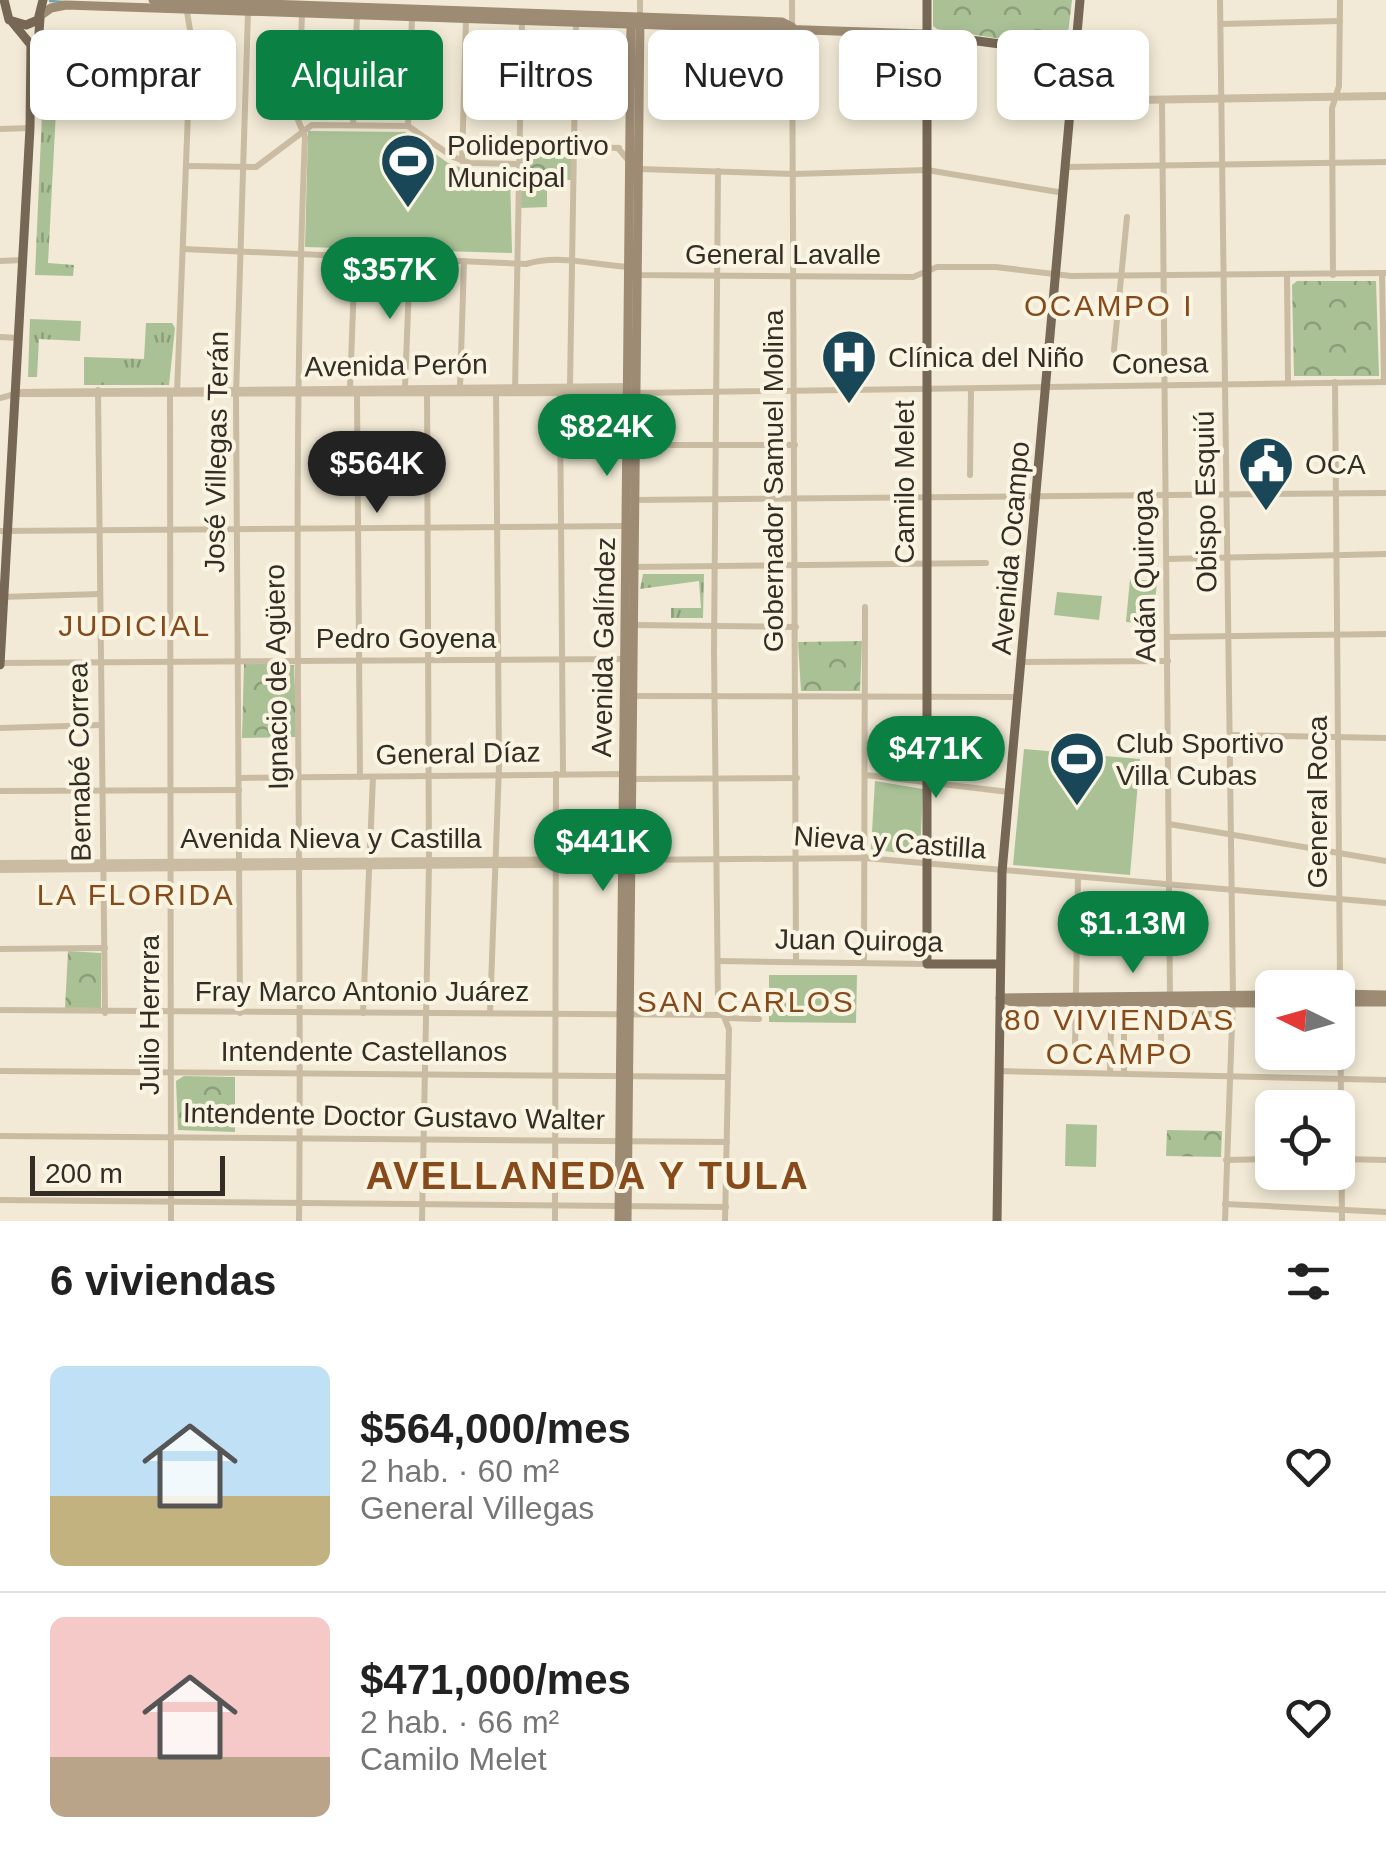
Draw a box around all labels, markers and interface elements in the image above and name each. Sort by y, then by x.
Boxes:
chip: Comprar [30,30,236,120]
chip: Alquilar [256,30,443,120]
chip: Filtros [463,30,628,120]
chip: Nuevo [648,30,819,120]
chip: Piso [839,30,977,120]
chip: Casa [997,30,1149,120]
place label: Polideportivo Municipal [447,130,609,193]
sports icon: Polideportivo Municipal [378,131,438,210]
pin: $357K [320,237,460,322]
street label: General Lavalle [685,239,881,270]
text: $357K [343,251,437,287]
district label: OCAMPO I [1024,289,1194,322]
street label: Gobernador Samuel Molina [758,309,789,652]
hospital icon: Clínica del Niño [819,327,879,406]
street label: José Villegas Terán [199,331,234,573]
place label: Clínica del Niño [888,342,1084,373]
street label: Conesa [1111,347,1209,380]
street label: Avenida Perón [304,348,488,383]
pin: $824K [537,394,677,479]
street label: Camilo Melet [889,400,920,564]
text: $824K [560,408,654,444]
street label: Obispo Esquiú [1188,411,1223,593]
pin: $564K [307,431,447,516]
public building icon: OCA [1236,434,1296,513]
street label: Avenida Ocampo [986,440,1035,656]
text: $564K [330,445,424,481]
place label: OCA [1305,449,1366,480]
street label: Adán Quiroga [1127,489,1162,663]
street label: Avenida Galíndez [586,536,621,758]
street label: Ignacio de Agüero [259,564,294,790]
district label: JUDICIAL [58,609,212,642]
street label: Pedro Goyena [316,623,497,654]
street label: Bernabé Correa [62,662,97,862]
street label: General Roca [1302,715,1333,888]
pin: $471K [866,716,1006,801]
place label: Club Sportivo Villa Cubas [1116,728,1284,791]
sports icon: Club Sportivo Villa Cubas [1047,729,1107,808]
text: $471K [889,730,983,766]
street label: General Díaz [375,737,541,770]
pin: $441K [533,809,673,894]
street label: Nieva y Castilla [793,820,988,865]
street label: Avenida Nieva y Castilla [180,823,482,854]
text: $441K [556,823,650,859]
district label: LA FLORIDA [37,878,235,911]
pin: $1.13M [1052,891,1214,976]
text: $1.13M [1080,905,1186,941]
street label: Juan Quiroga [775,924,944,957]
street label: Julio Herrera [134,934,165,1095]
north arrow [1255,970,1355,1070]
map controls [1255,970,1355,1190]
street label: Fray Marco Antonio Juárez [195,976,529,1007]
district label: SAN CARLOS [637,985,855,1018]
district label: 80 VIVIENDAS OCAMPO [1004,1003,1236,1070]
street label: Intendente Castellanos [221,1036,507,1067]
button: locate [1255,1090,1355,1190]
street label: Intendente Doctor Gustavo Walter [183,1097,605,1136]
scale bar [30,1151,225,1196]
district label: AVELLANEDA Y TULA [366,1155,810,1197]
text: 200 m [45,1158,123,1189]
icon: filters [1281,1254,1336,1309]
text: 6 viviendas [50,1257,276,1304]
text: $564,000/mes [360,1405,631,1452]
icon: home [130,1406,250,1526]
icon: heart [1281,1439,1336,1494]
text: 2 hab. · 60 m² [360,1453,559,1489]
text: General Villegas [360,1490,594,1526]
text: $471,000/mes [360,1656,631,1703]
icon: home [130,1657,250,1777]
icon: heart [1281,1690,1336,1745]
text: 2 hab. · 66 m² [360,1704,559,1740]
text: Camilo Melet [360,1741,547,1777]

